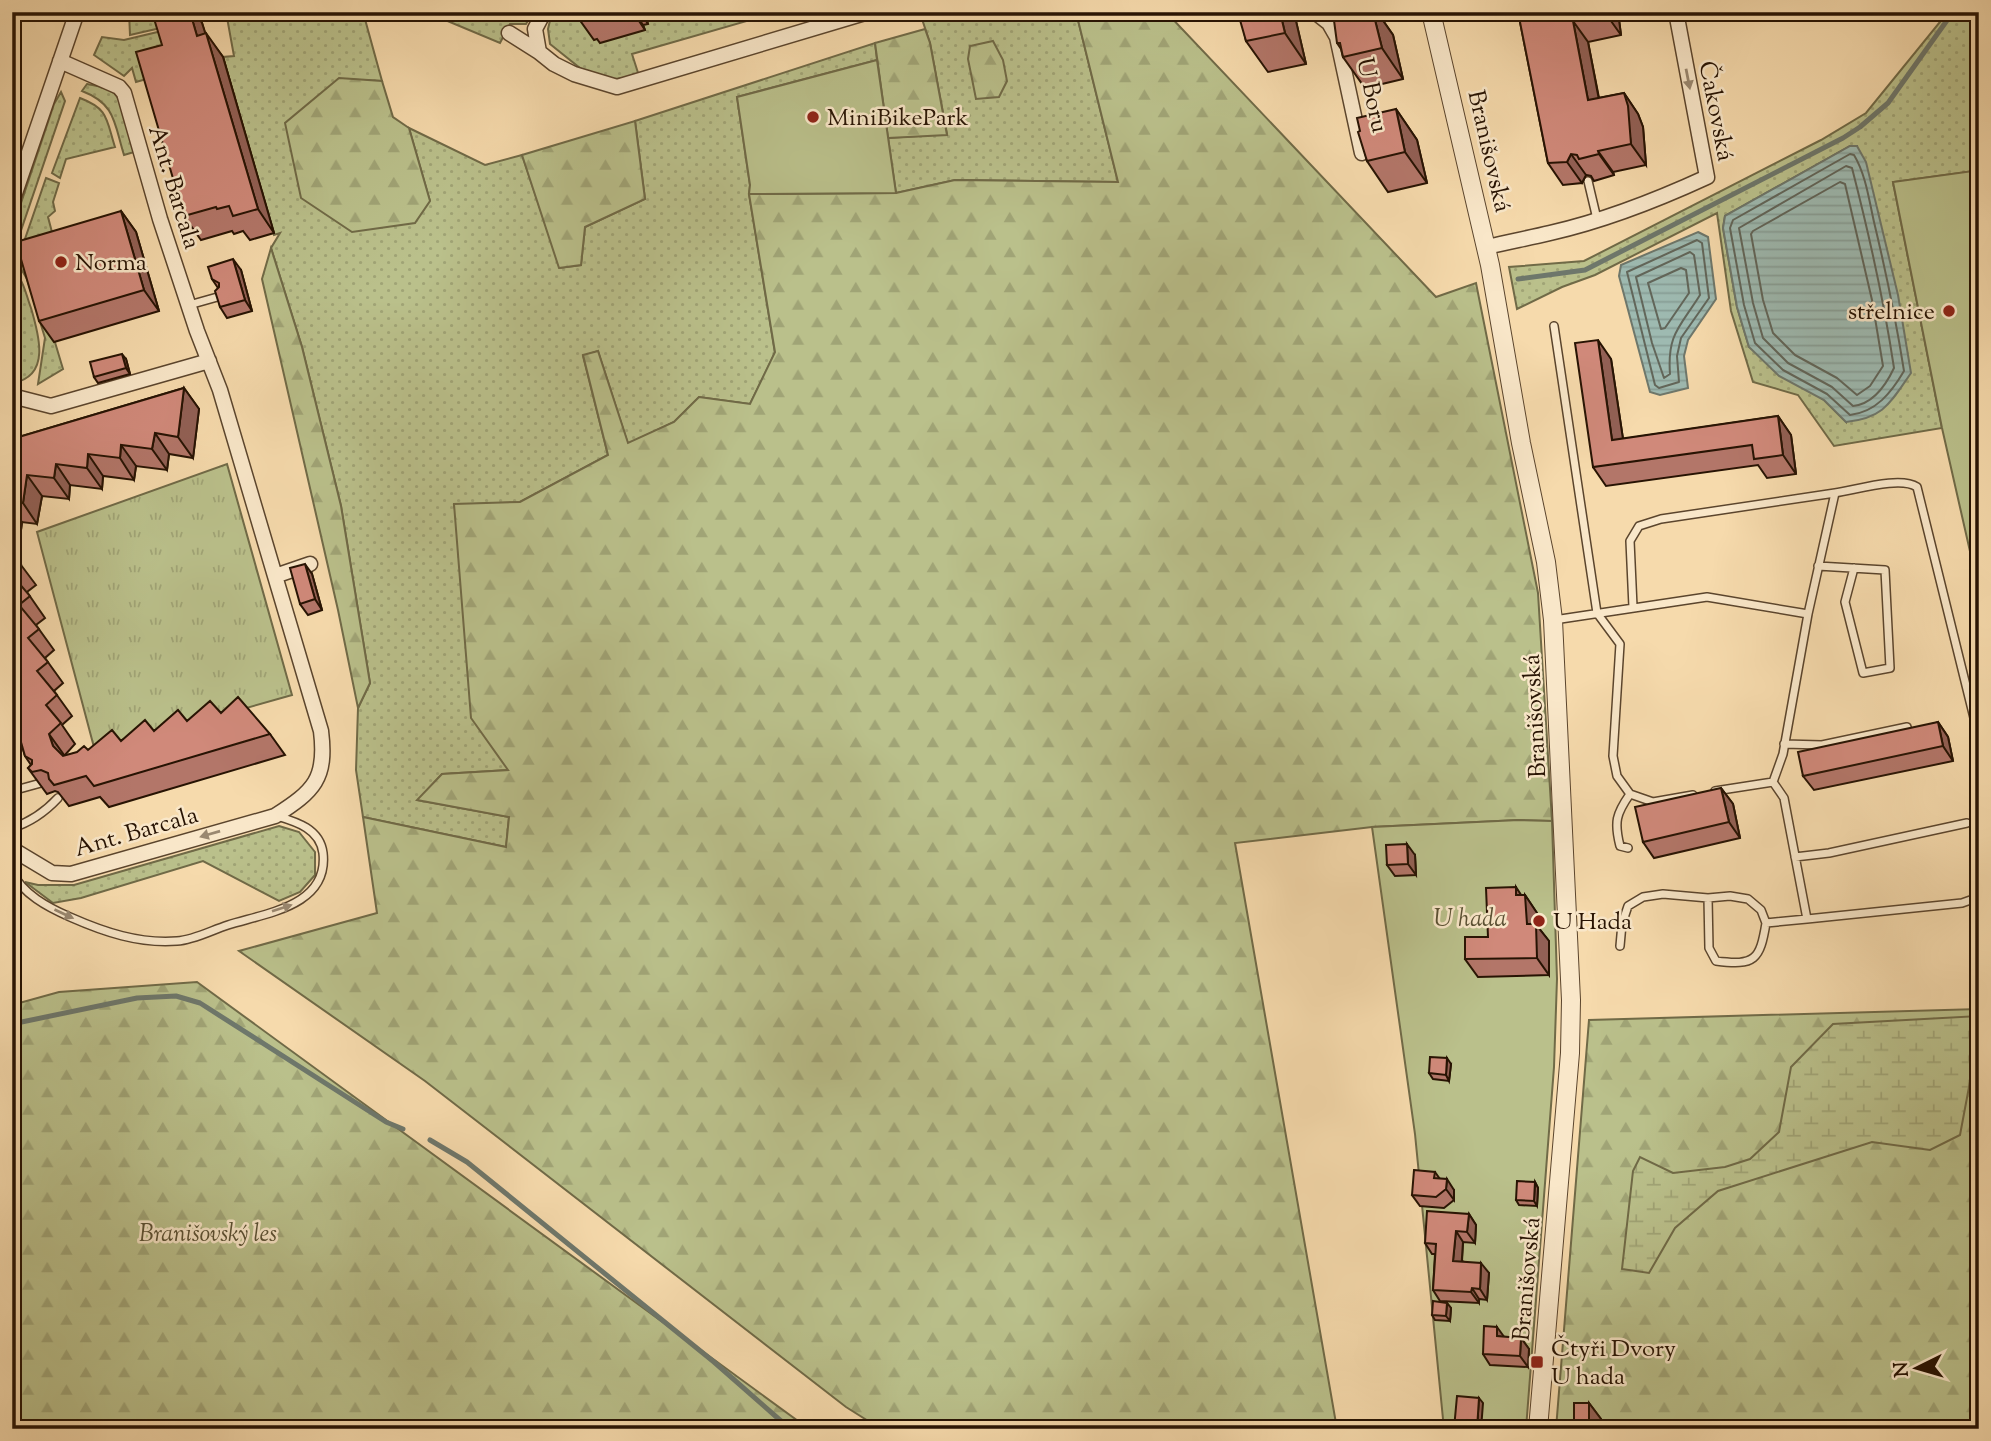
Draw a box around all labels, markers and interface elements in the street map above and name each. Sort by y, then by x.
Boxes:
street label: U Boru [1347,55,1396,136]
street label: Čakovská [1689,58,1741,164]
one-way arrow [1683,68,1694,90]
street label: Branišovská [1458,87,1519,216]
place label: MiniBikePark [827,102,969,136]
marker: MiniBikePark [805,109,821,125]
street label: Ant. Barcala [138,122,208,253]
place label: Norma [75,247,147,281]
marker: Norma [53,254,69,270]
place label: střelnice [1848,296,1935,330]
marker: střelnice [1941,303,1957,319]
street label: Branišovská [1516,653,1556,779]
street label: Ant. Barcala [71,799,202,867]
one-way arrow [199,830,220,840]
one-way arrow [271,903,292,913]
park label: U hada [1433,903,1507,937]
place label: U Hada [1553,906,1632,940]
one-way arrow [54,908,74,920]
marker: U Hada [1531,913,1547,929]
street label: Branišovská [1506,1216,1550,1343]
park label: Branišovský les [139,1218,277,1252]
north arrow [1882,1332,1952,1402]
place label: Čtyři Dvory U hada [1551,1333,1676,1395]
marker: Čtyři Dvory U hada [1529,1354,1545,1370]
text: N [1888,1361,1917,1378]

